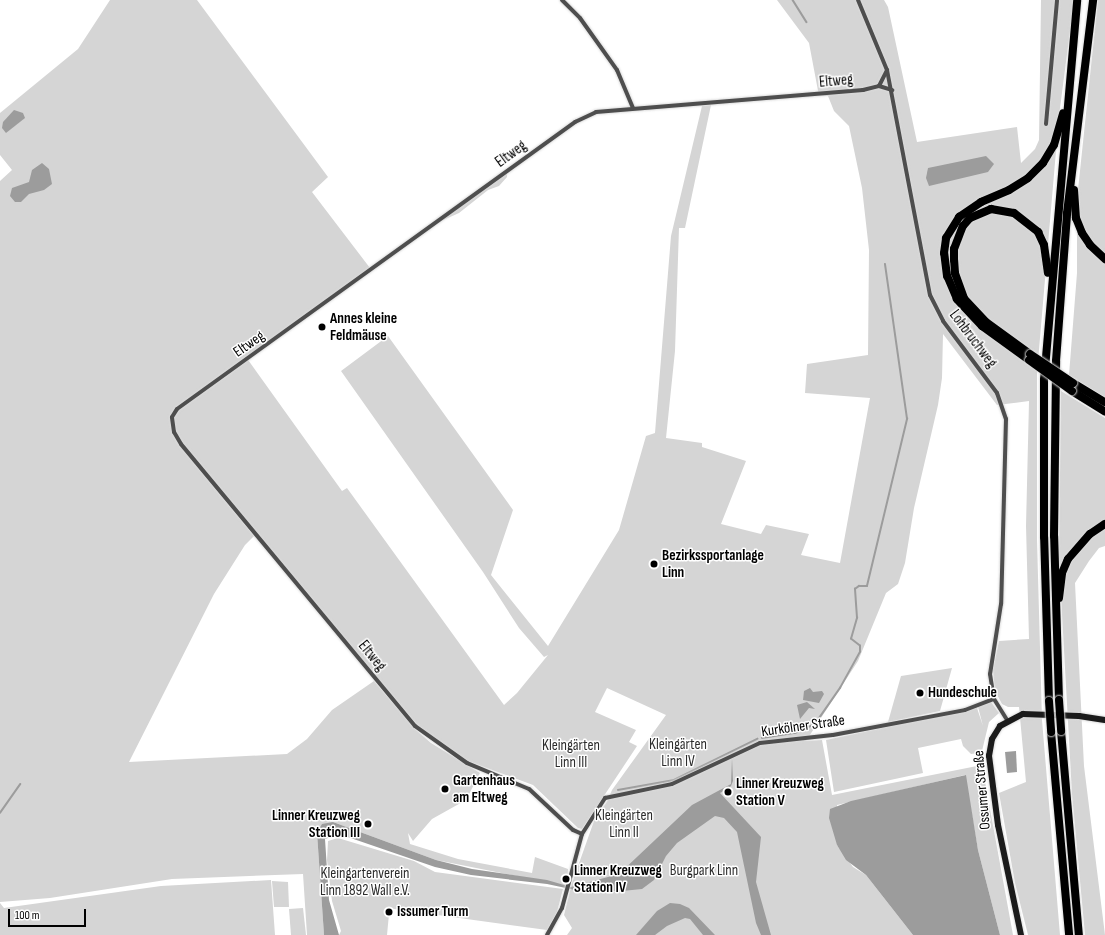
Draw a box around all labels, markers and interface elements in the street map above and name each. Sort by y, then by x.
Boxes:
street label: Eltweg [818,71,854,91]
street label: Eltweg [492,137,530,171]
street label: Lohbruchweg [945,307,1001,371]
place label: Annes kleine Feldmäuse [330,309,397,344]
marker: Annes kleine Feldmäuse [317,322,327,332]
street label: Eltweg [230,327,268,361]
place label: Bezirkssportanlage Linn [662,546,764,581]
marker: Bezirkssportanlage Linn [649,559,659,569]
street label: Eltweg [354,637,390,675]
place label: Hundeschule [928,684,997,702]
marker: Hundeschule [915,688,925,698]
street label: Kurkölner Straße [760,711,846,741]
park label: Kleingärten Linn IV [649,735,707,770]
park label: Kleingärten Linn III [542,736,600,771]
street label: Ossumer Straße [970,749,994,831]
place label: Gartenhaus am Eltweg [453,771,515,806]
place label: Linner Kreuzweg Station V [736,774,824,809]
marker: Gartenhaus am Eltweg [440,784,450,794]
marker: Linner Kreuzweg Station V [723,787,733,797]
place label: Linner Kreuzweg Station III [272,806,360,841]
park label: Kleingärten Linn II [595,806,653,841]
marker: Linner Kreuzweg Station III [363,819,373,829]
place label: Linner Kreuzweg Station IV [574,861,662,896]
park label: Burgpark Linn [670,862,738,880]
park label: Kleingartenverein Linn 1892 Wall e.V. [320,864,410,899]
marker: Linner Kreuzweg Station IV [561,874,571,884]
scale bar [10,901,88,927]
place label: Issumer Turm [397,903,468,921]
marker: Issumer Turm [384,907,394,917]
text: 100 m [15,908,40,923]

